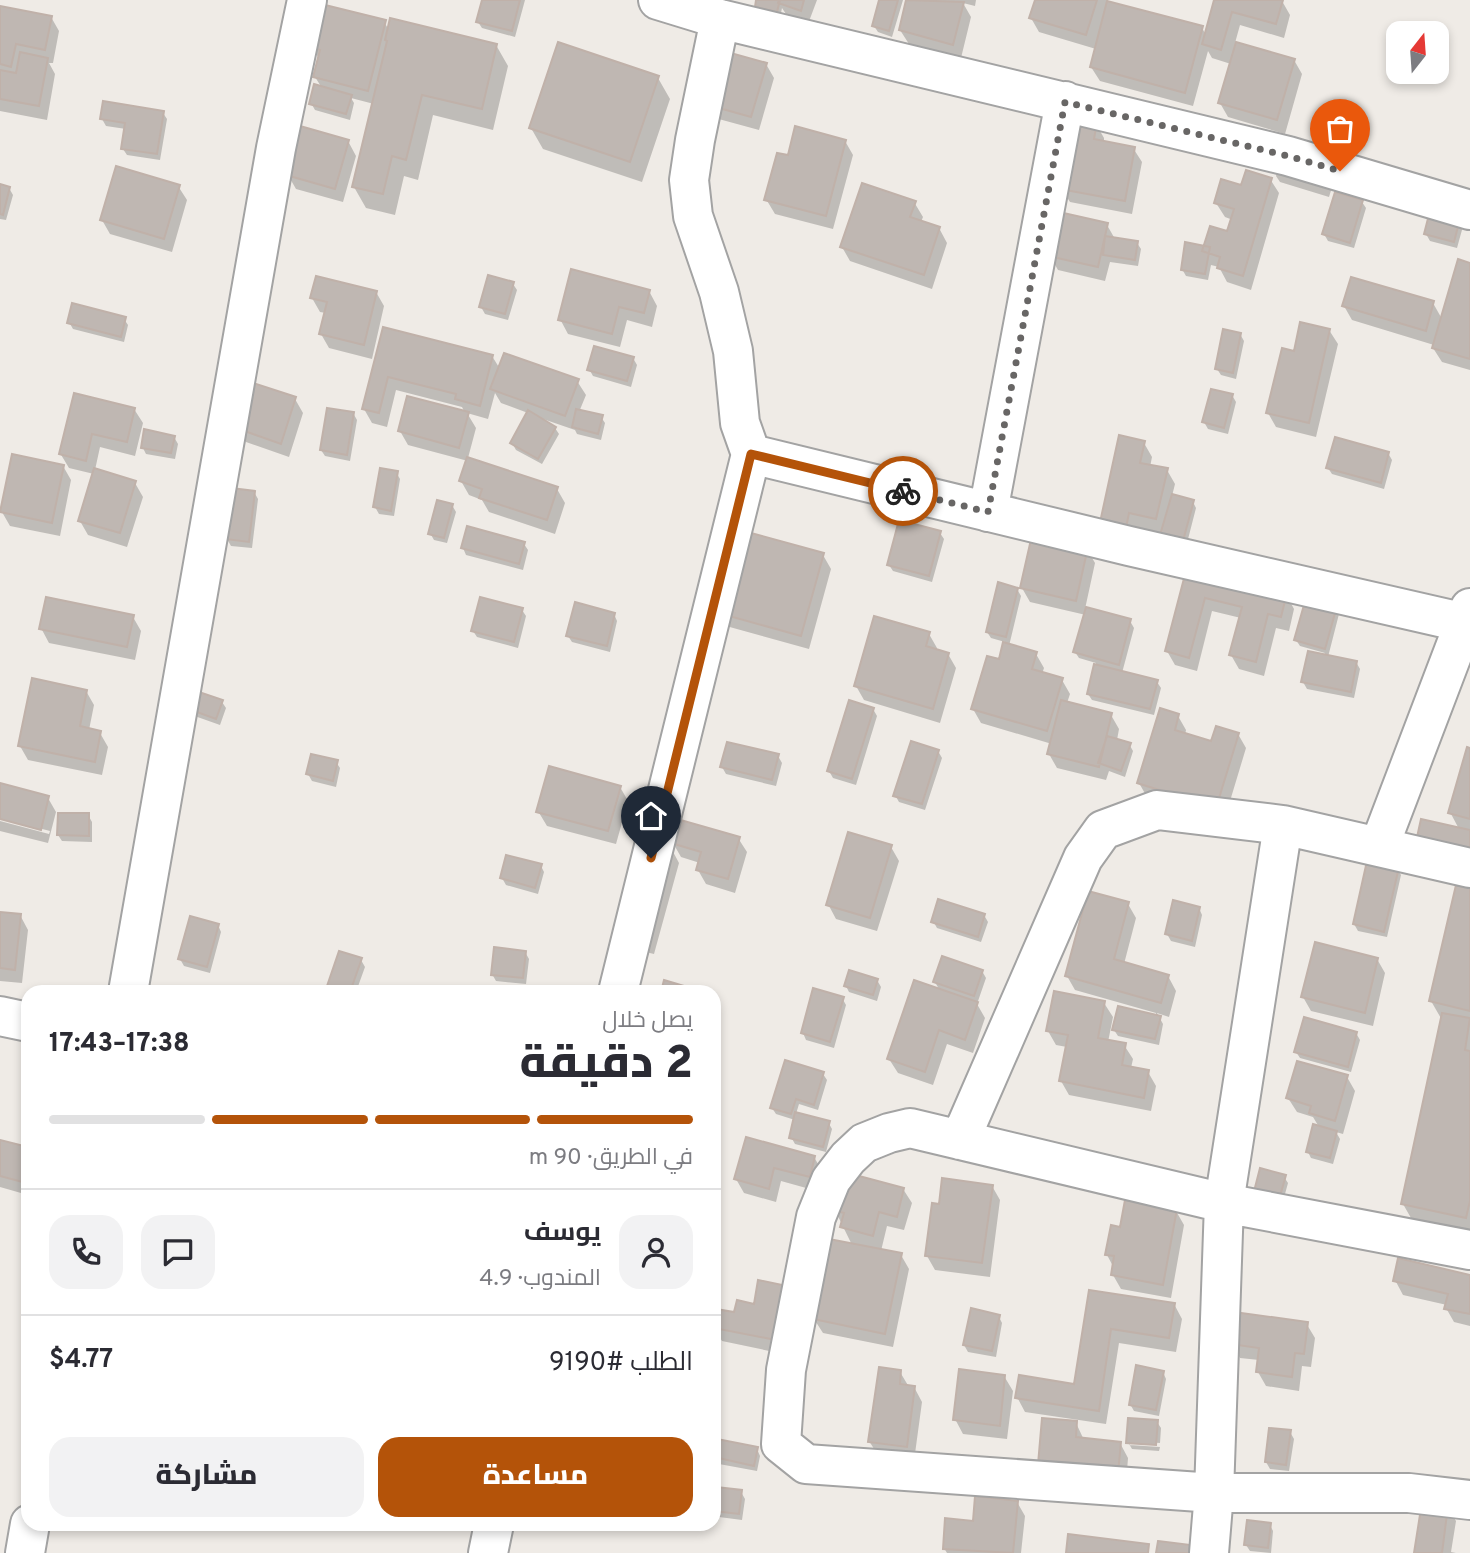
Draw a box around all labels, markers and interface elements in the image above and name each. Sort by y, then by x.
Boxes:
north arrow [1386,21,1449,84]
map controls [1386,21,1449,84]
pin [1310,99,1370,171]
icon: bag [1321,110,1359,148]
courier [868,456,938,526]
icon: bike [884,472,922,510]
pin [621,786,681,858]
icon: home [632,797,670,835]
text: يصل خلال [602,1007,693,1036]
text: 17:38–17:43 [49,1028,190,1061]
text: 2 دقيقة [520,1036,693,1095]
text: في الطريق · 90 m [529,1144,693,1173]
button: phone [49,1215,123,1289]
button: chat [141,1215,215,1289]
button: person [619,1215,693,1289]
text: يوسف [524,1217,601,1250]
text: المندوب · 4.9 [479,1265,601,1294]
text: $4.77 [49,1344,113,1377]
text: الطلب #9190 [549,1347,693,1380]
button: مشاركة [49,1437,364,1517]
button: مساعدة [378,1437,693,1517]

